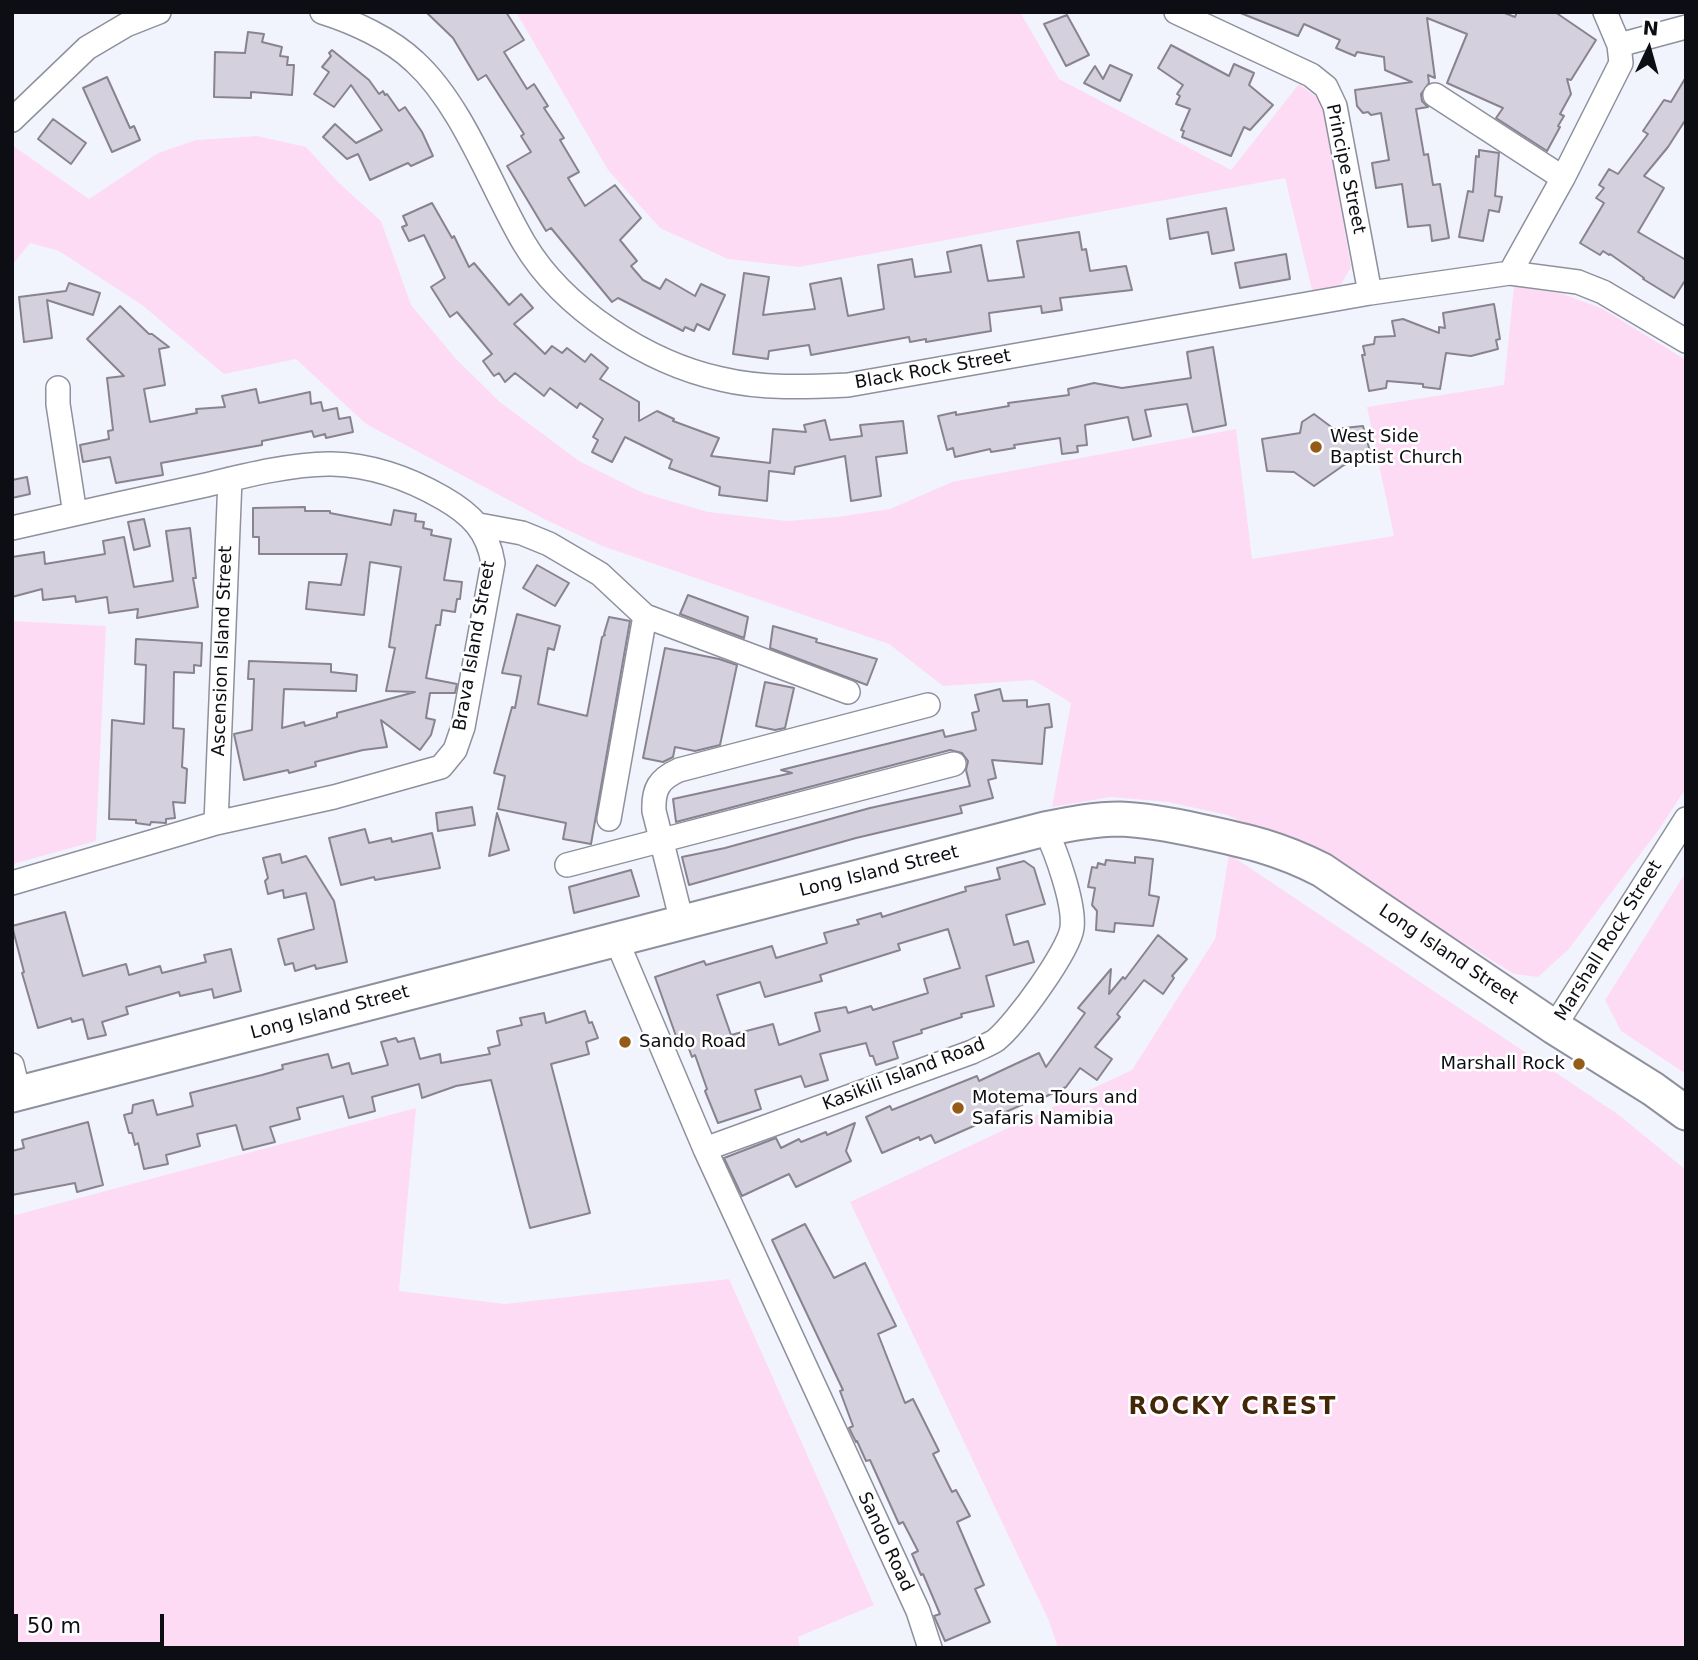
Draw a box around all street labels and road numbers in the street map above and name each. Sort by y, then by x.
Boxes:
street label: Principe Street [1321,102,1369,236]
street label: Black Rock Street [853,346,1013,394]
street label: Ascension Island Street [209,545,237,757]
street label: Brava Island Street [449,559,501,733]
street label: Long Island Street [797,842,961,902]
street label: Marshall Rock Street [1551,857,1667,1025]
street label: Long Island Street [1374,900,1522,1010]
street label: Long Island Street [248,981,412,1045]
street label: Kasikili Island Road [820,1034,988,1116]
street label: Sando Road [853,1489,917,1595]

